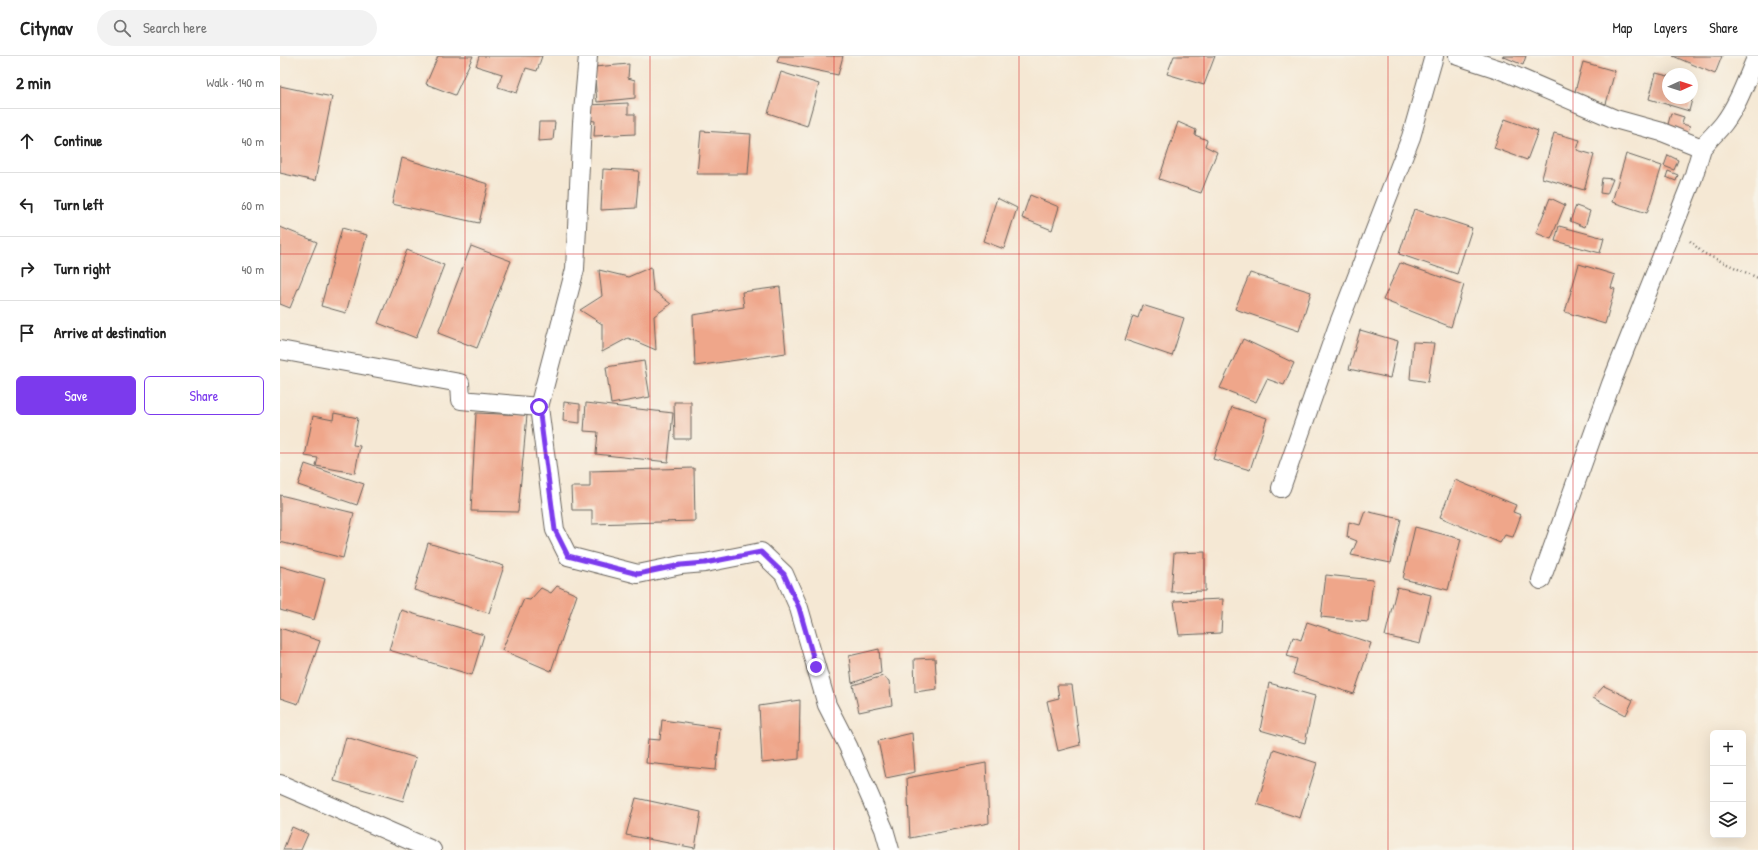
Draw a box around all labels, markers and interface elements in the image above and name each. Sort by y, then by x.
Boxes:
search box [97,10,377,46]
text: Citynav [20,15,73,41]
icon: search [111,17,133,39]
text: Search here [143,17,207,38]
text: Map [1612,18,1632,37]
text: Layers [1654,18,1687,37]
text: Share [1709,18,1738,37]
north arrow [1662,68,1698,104]
text: 2 min [16,71,51,94]
text: Walk · 140 m [206,73,264,91]
icon: ahead [16,130,38,152]
text: Continue [54,130,102,151]
text: 40 m [241,132,264,150]
icon: left [16,194,38,216]
text: Turn left [54,194,104,215]
text: 60 m [241,196,264,214]
icon: right [16,258,38,280]
text: Turn right [54,258,110,279]
text: 40 m [241,260,264,278]
icon: arrive [16,322,38,344]
text: Arrive at destination [54,322,166,343]
button: Save [16,376,136,415]
button: Share [144,376,264,415]
route start [530,398,548,416]
route end [807,658,825,676]
map controls [1710,730,1746,838]
button: + [1710,730,1746,766]
button: − [1710,766,1746,802]
button: layers [1710,802,1746,838]

